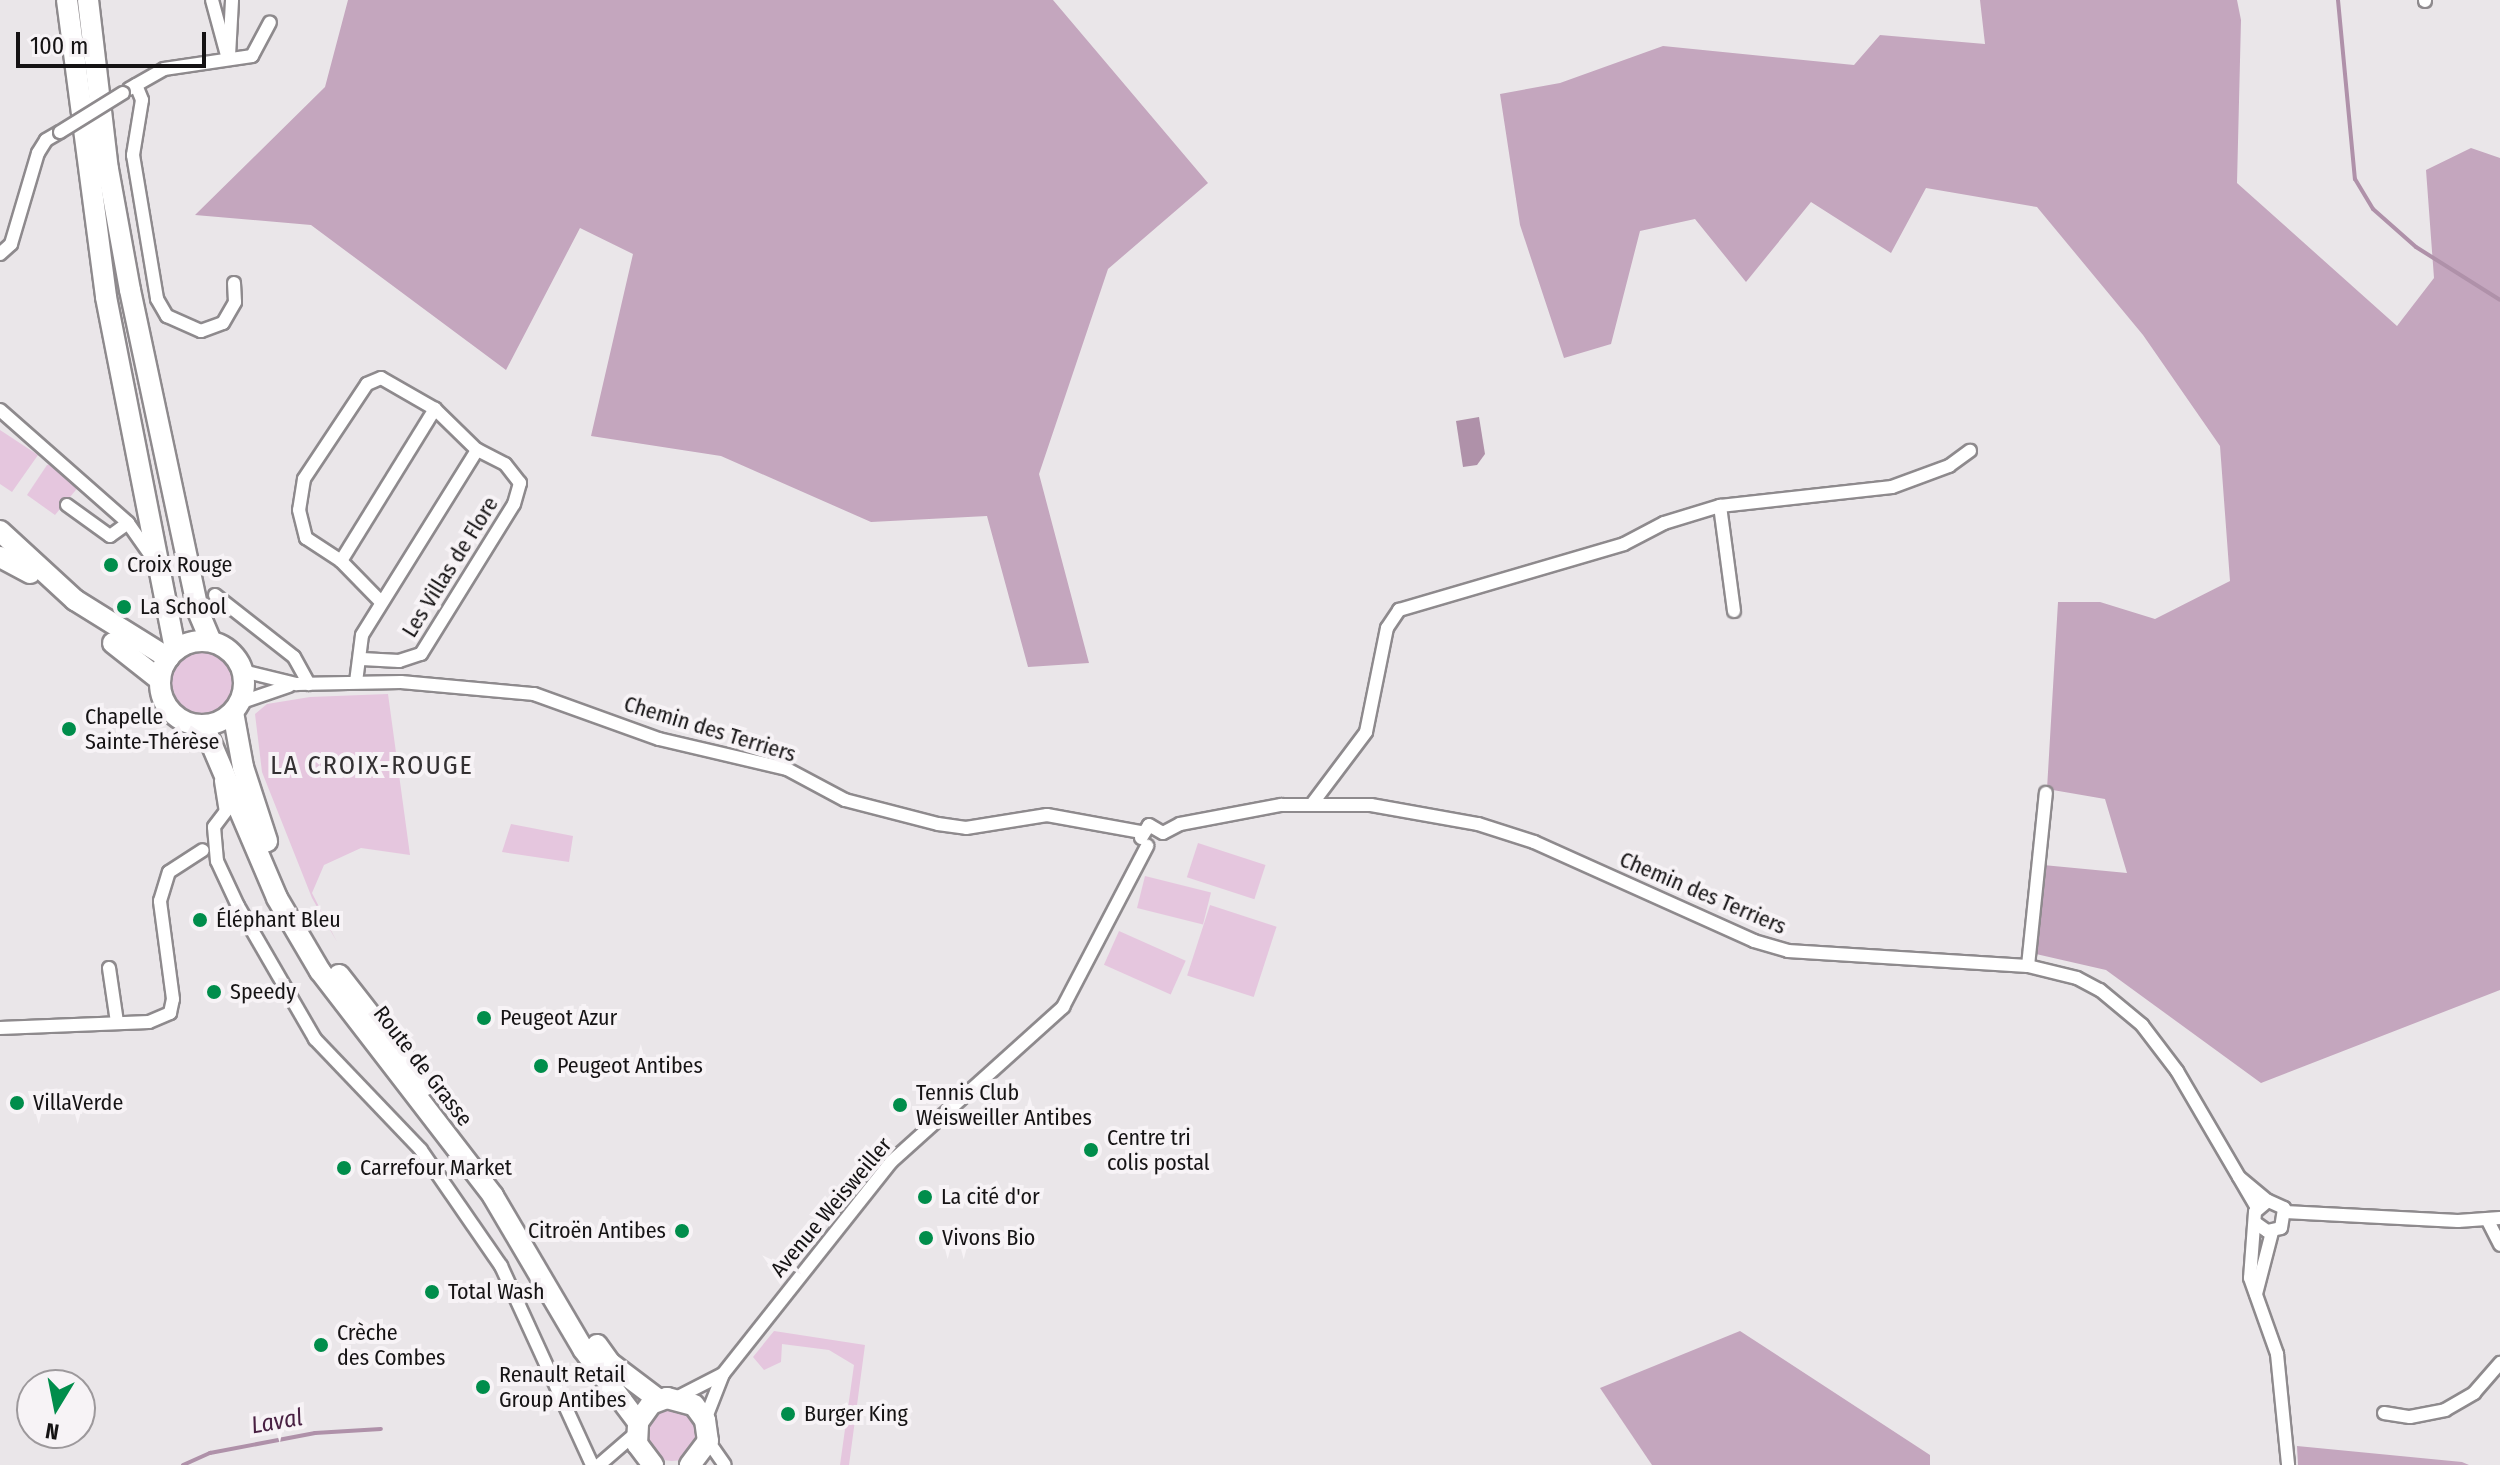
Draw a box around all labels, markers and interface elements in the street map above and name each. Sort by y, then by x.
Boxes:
scale bar [20,16,210,66]
text: 100 m [30,32,88,60]
street label: Les Villas de Flore [396,492,504,642]
place label: Croix Rouge [127,552,232,578]
marker: Croix Rouge [102,556,120,574]
place label: La School [140,594,226,620]
marker: La School [115,598,133,616]
street label: Chemin des Terriers [621,690,799,768]
place label: Chapelle Sainte-Thérèse [85,703,219,754]
marker: Chapelle Sainte-Thérèse [60,720,78,738]
district label: LA CROIX-ROUGE [270,750,474,782]
street label: Chemin des Terriers [1616,846,1790,940]
place label: Éléphant Bleu [216,907,341,933]
marker: Éléphant Bleu [191,911,209,929]
place label: Speedy [230,979,296,1005]
marker: Speedy [205,983,223,1001]
street label: Route de Grasse [368,1001,478,1131]
place label: Peugeot Azur [500,1005,617,1031]
marker: Peugeot Azur [475,1009,493,1027]
place label: Peugeot Antibes [557,1053,703,1079]
marker: Peugeot Antibes [532,1057,550,1075]
place label: Tennis Club Weisweiller Antibes [916,1079,1092,1130]
place label: VillaVerde [33,1090,123,1116]
marker: VillaVerde [8,1094,26,1112]
marker: Tennis Club Weisweiller Antibes [891,1096,909,1114]
place label: Centre tri colis postal [1107,1124,1210,1176]
street label: Avenue Weisweiller [765,1132,897,1282]
marker: Centre tri colis postal [1082,1141,1100,1159]
place label: Carrefour Market [360,1155,512,1181]
marker: Carrefour Market [335,1159,353,1177]
place label: La cité d'or [941,1184,1040,1210]
marker: La cité d'or [916,1188,934,1206]
place label: Citroën Antibes [528,1218,666,1244]
marker: Citroën Antibes [673,1222,691,1240]
place label: Vivons Bio [942,1225,1035,1251]
marker: Vivons Bio [917,1229,935,1247]
place label: Total Wash [448,1279,545,1305]
marker: Total Wash [423,1283,441,1301]
place label: Crèche des Combes [337,1319,445,1370]
marker: Crèche des Combes [312,1336,330,1354]
place label: Renault Retail Group Antibes [499,1361,626,1412]
north arrow [16,1369,96,1449]
marker: Renault Retail Group Antibes [474,1378,492,1396]
place label: Burger King [804,1401,908,1427]
water label: Laval [249,1403,305,1441]
marker: Burger King [779,1405,797,1423]
text: N [43,1417,61,1446]

